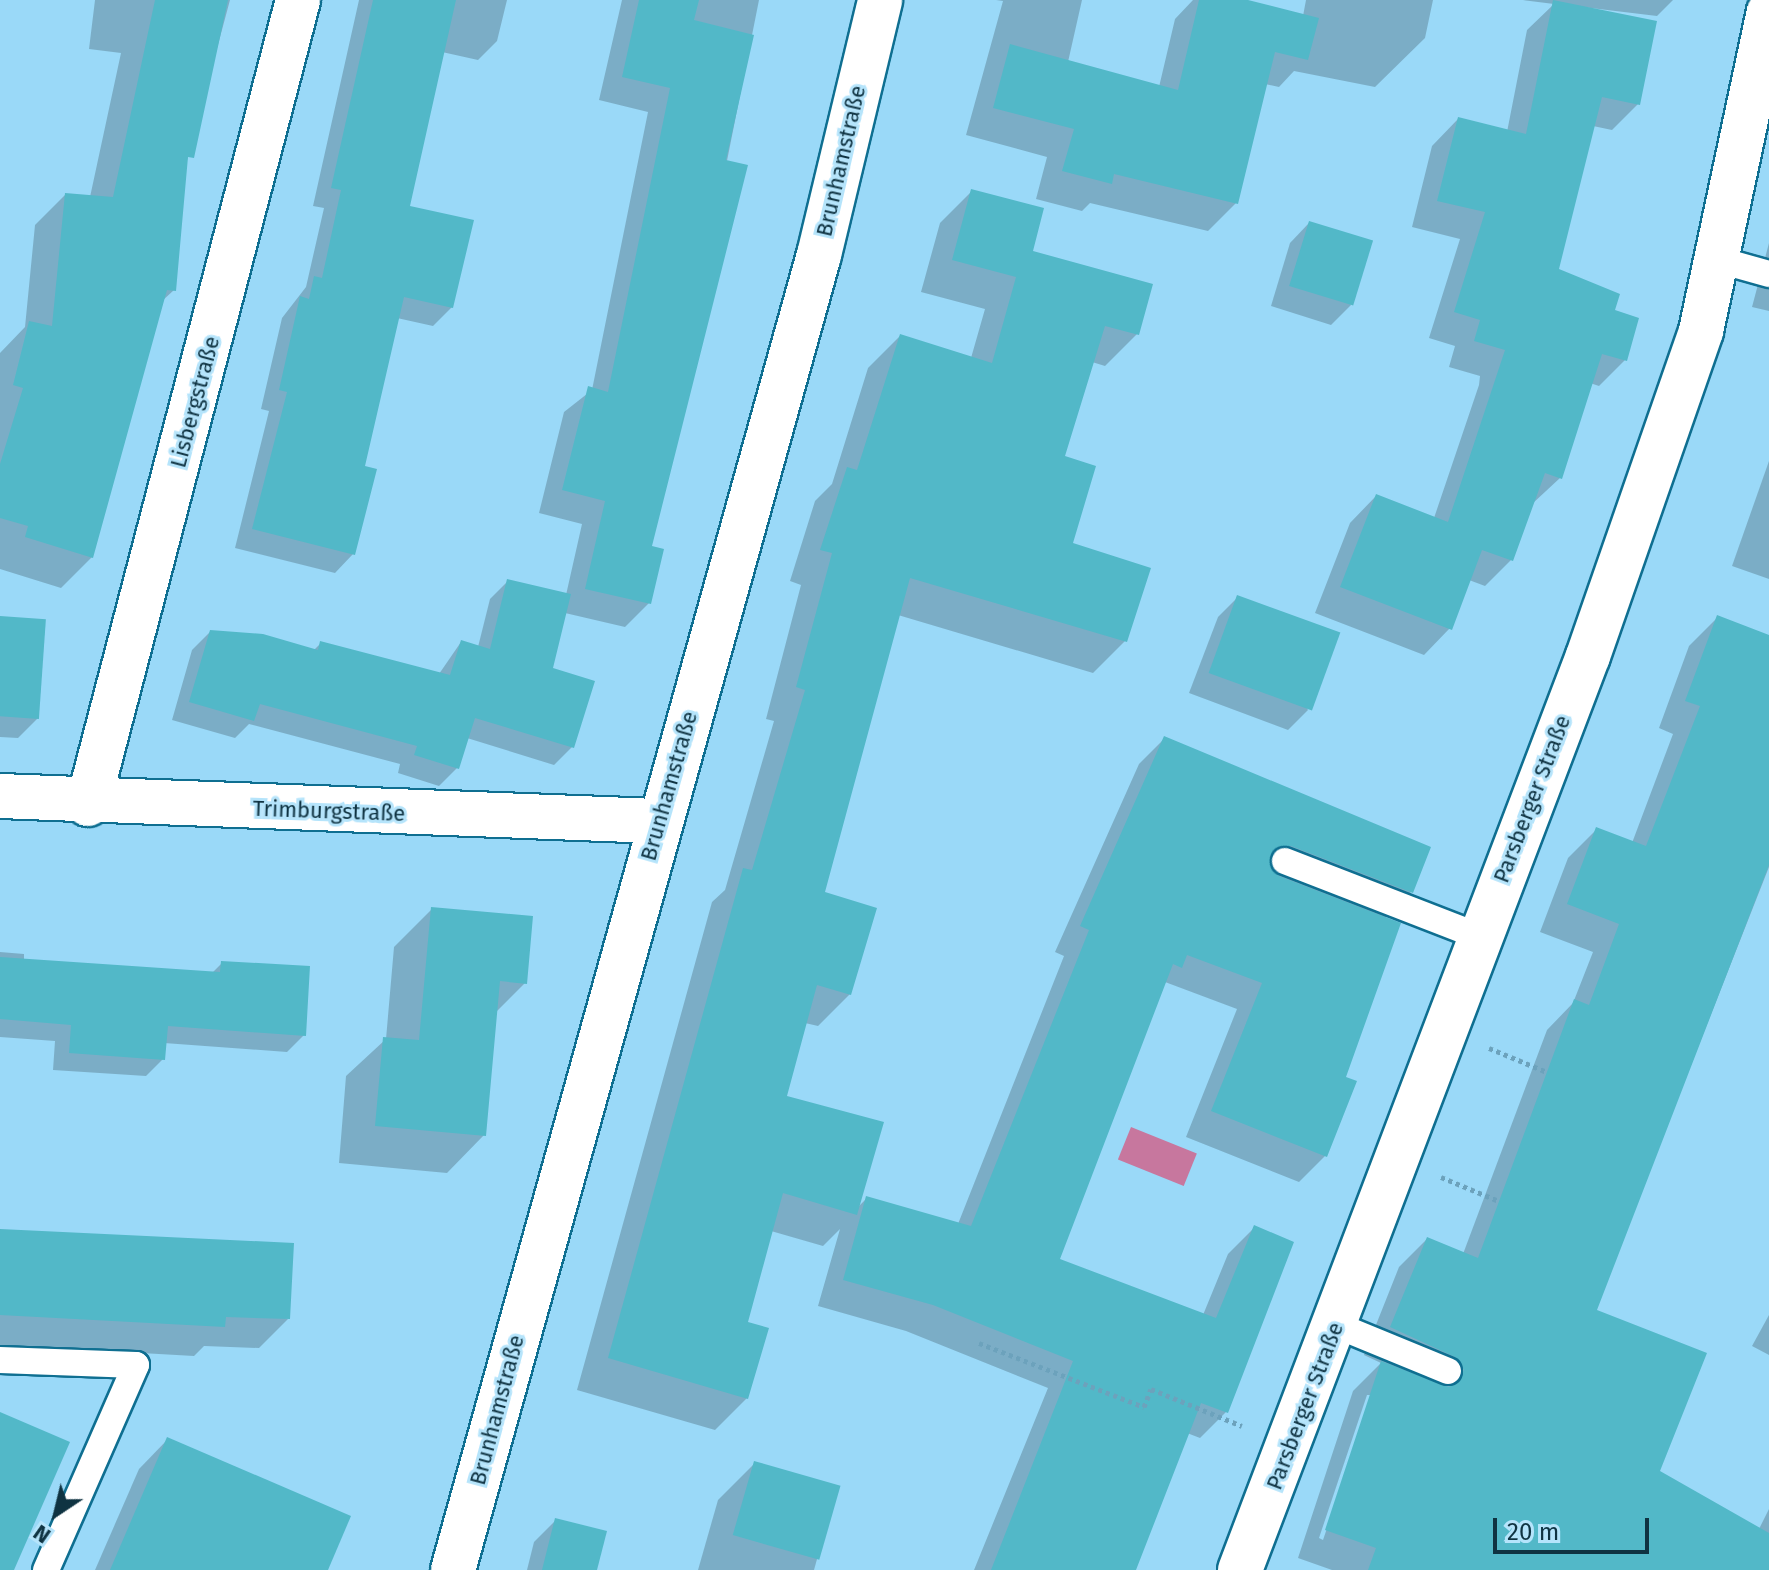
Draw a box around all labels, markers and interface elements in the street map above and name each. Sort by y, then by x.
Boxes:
street label: Brunhamstraße [811,83,871,239]
street label: Lisbergstraße [165,333,225,471]
street label: Brunhamstraße [635,708,703,864]
street label: Parsberger Straße [1488,712,1576,886]
street label: Trimburgstraße [252,795,406,827]
street label: Parsberger Straße [1261,1319,1349,1493]
street label: Brunhamstraße [464,1332,530,1488]
north arrow [16,1474,96,1554]
scale bar [1497,1502,1653,1552]
text: 20 m [1507,1518,1559,1546]
text: N [28,1519,56,1549]

